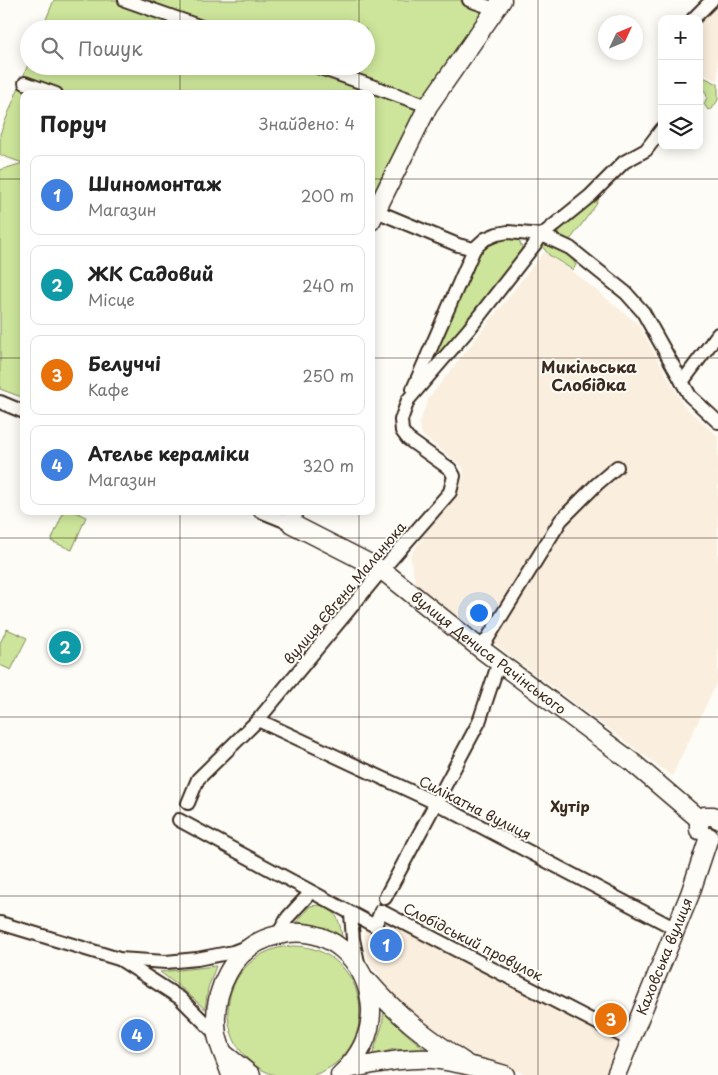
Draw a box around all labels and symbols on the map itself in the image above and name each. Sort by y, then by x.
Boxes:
north arrow [598,15,643,60]
district label: Микільська Слобідка [541,354,637,396]
street label: вулиця Євгена Маланюка [278,516,411,669]
street label: вулиця Дениса Рачінського [407,586,571,719]
your location [466,600,492,626]
pin: 2 [49,628,81,666]
street label: Силікатна вулиця [415,770,535,845]
district label: Хутір [550,794,590,817]
street label: Каховська вулиця [631,895,697,1018]
street label: Слобідський провулок [400,897,547,986]
pin: 1 [370,926,402,964]
pin: 3 [595,1000,627,1038]
pin: 4 [121,1016,153,1054]

